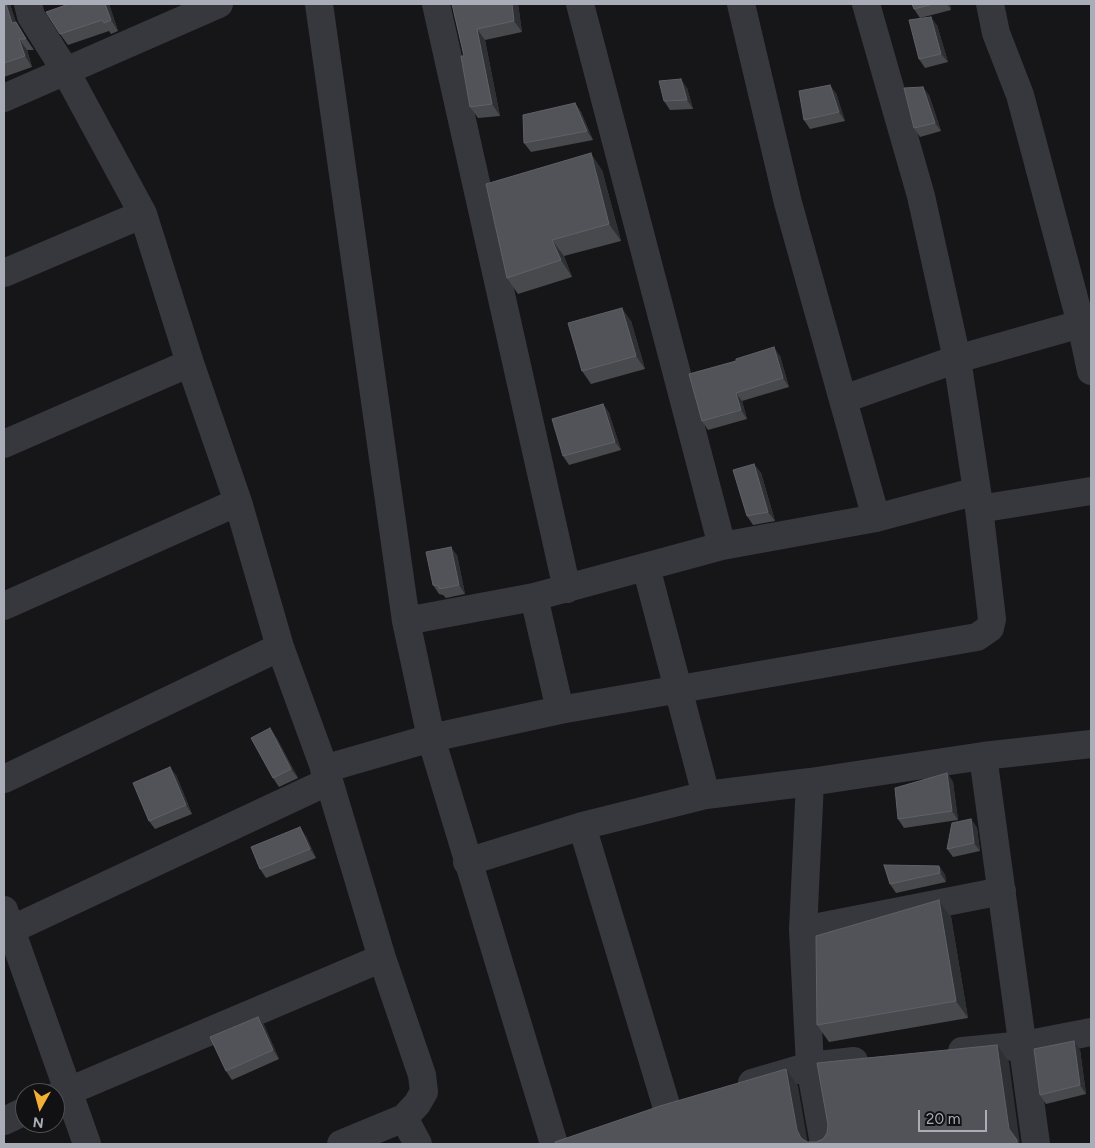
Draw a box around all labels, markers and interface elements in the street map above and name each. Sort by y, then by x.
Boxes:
north arrow [15,1083,65,1133]
scale bar [920,1100,989,1132]
text: 20 m [926,1110,960,1128]
text: N [32,1113,45,1131]

